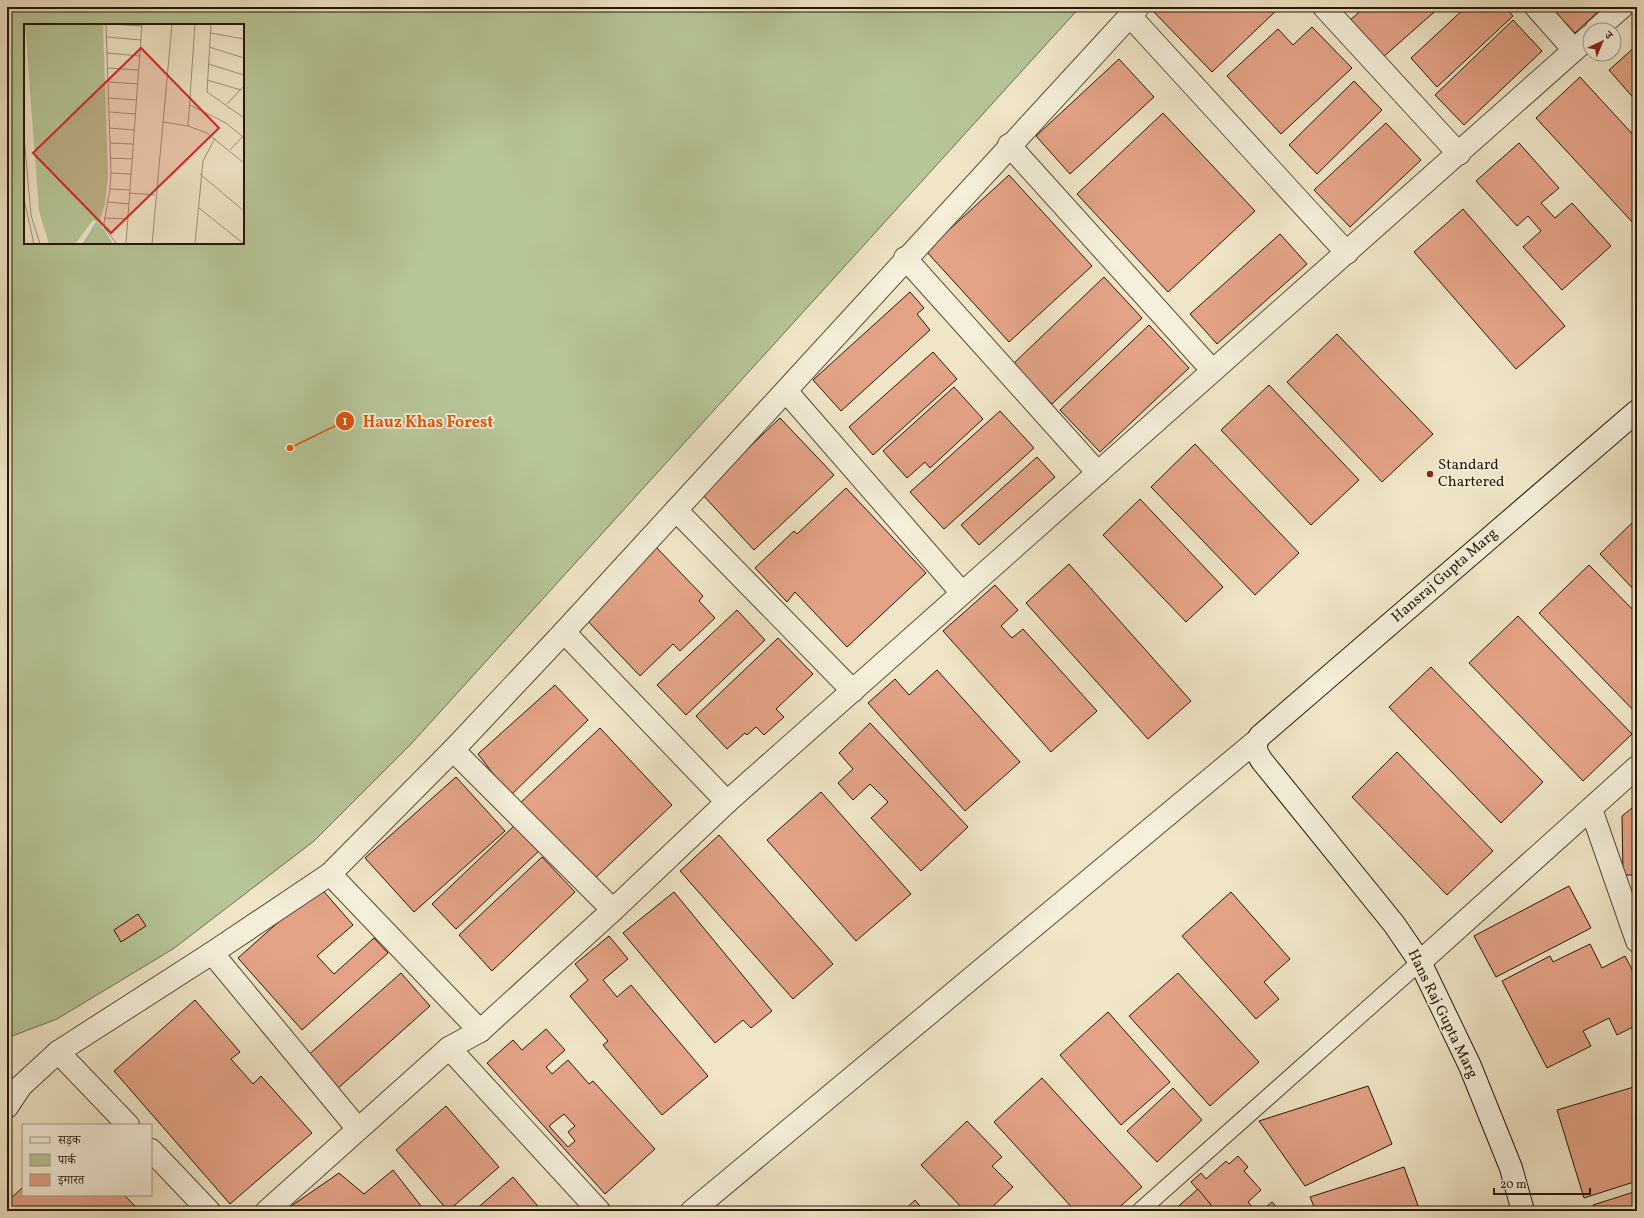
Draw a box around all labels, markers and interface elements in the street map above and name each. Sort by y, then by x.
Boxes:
north arrow [1582,22,1622,62]
inset map [24,24,244,244]
text: उ [1600,28,1616,44]
callout: Hauz Khas Forest [335,407,501,435]
text: Hauz Khas Forest [363,412,493,434]
text: 1 [343,414,348,430]
place label: Standard Chartered [1438,455,1505,493]
marker: Standard Chartered [1425,469,1435,479]
street label: Hansraj Gupta Marg [1387,524,1503,628]
street label: Hans Raj Gupta Marg [1402,946,1483,1082]
legend [22,1124,152,1196]
text: सड़क [57,1133,82,1149]
text: पार्क [57,1153,77,1169]
scale bar [1494,1170,1590,1196]
text: इमारत [57,1173,85,1189]
text: 20 m [1500,1177,1527,1193]

